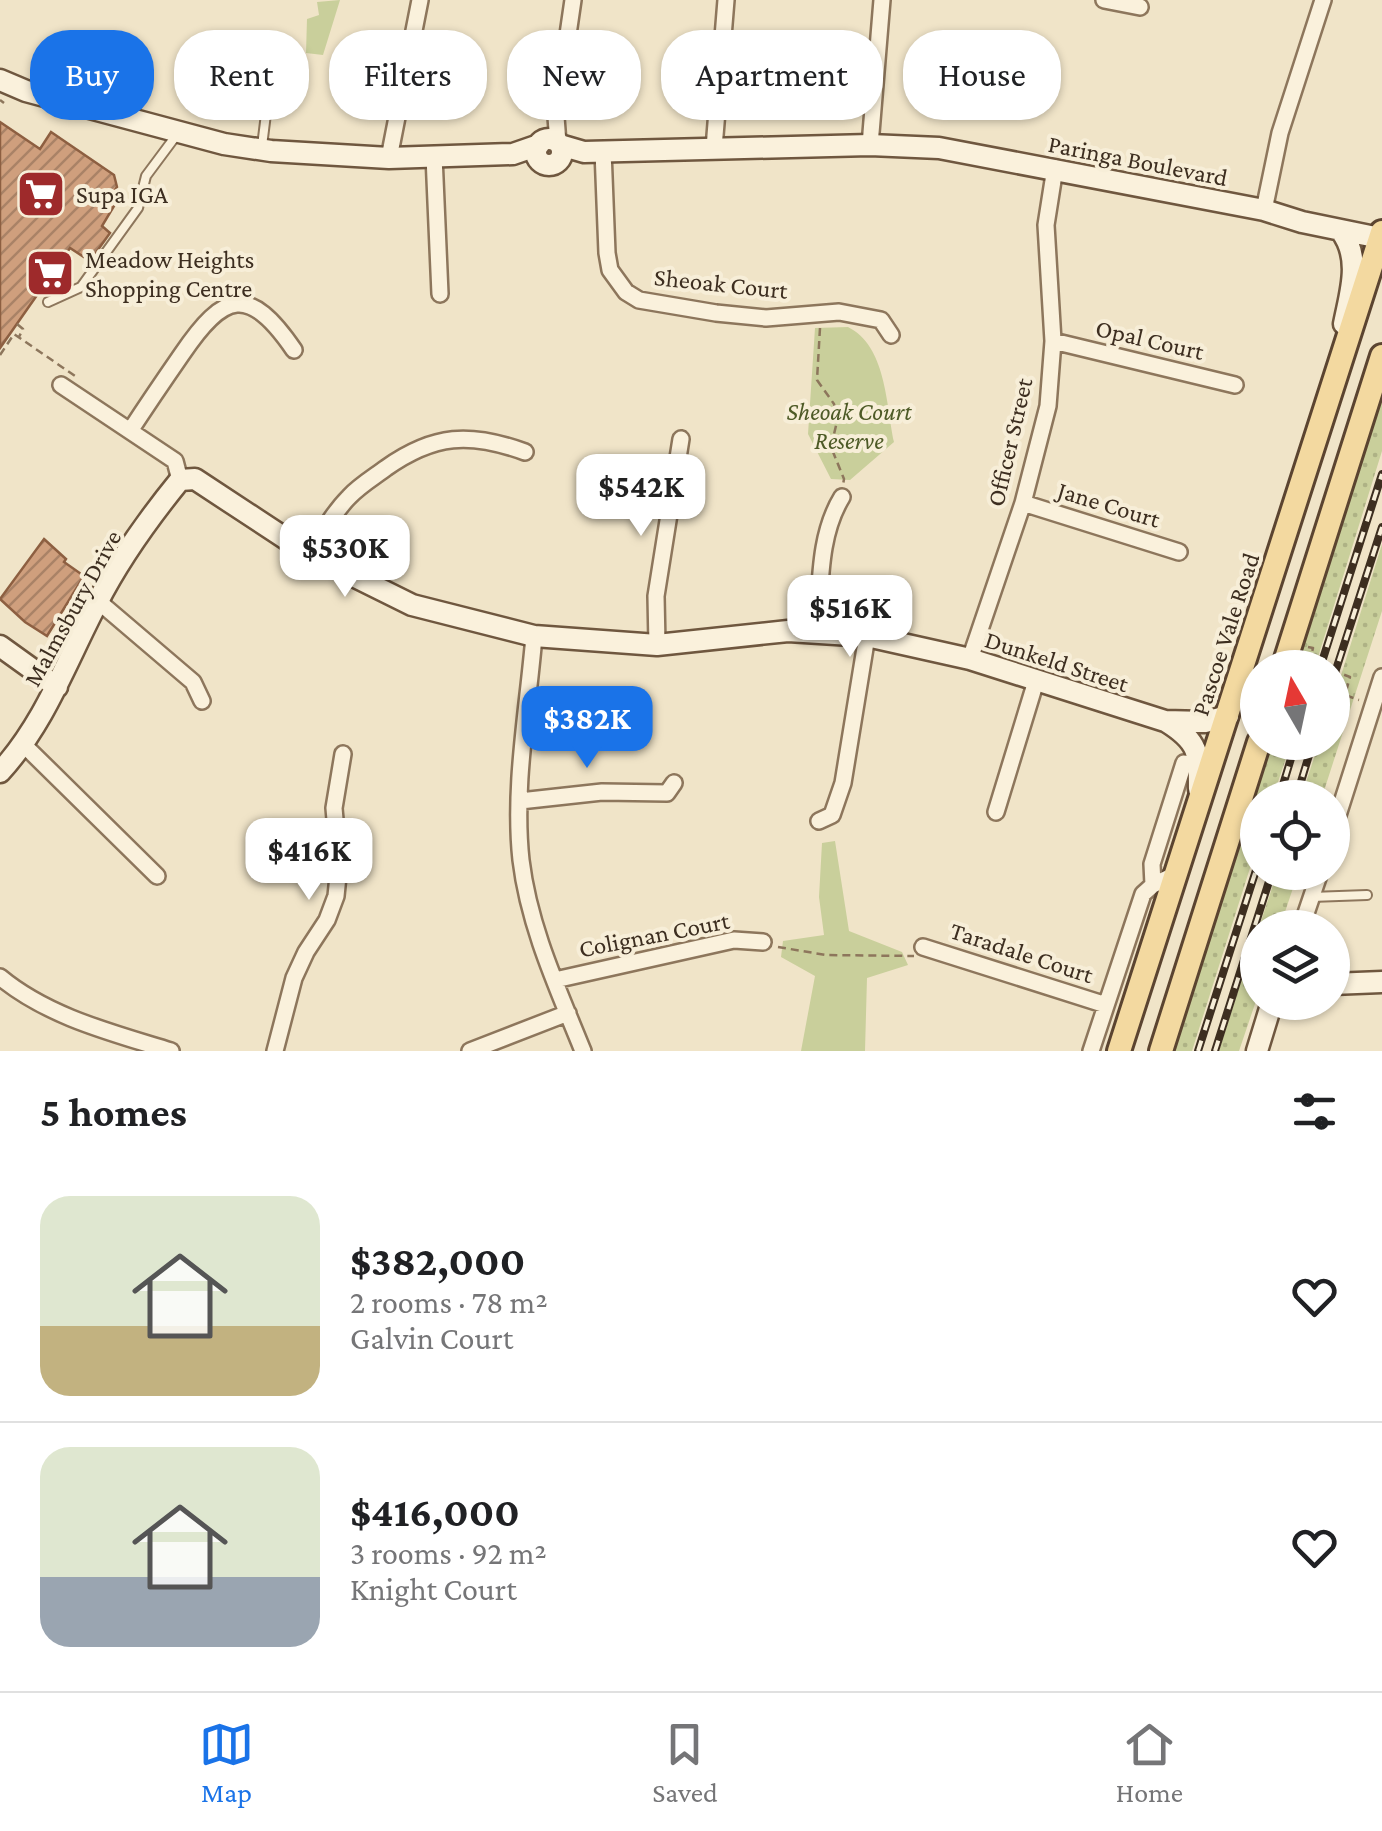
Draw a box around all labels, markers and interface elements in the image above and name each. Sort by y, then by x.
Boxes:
chip: Buy [30,30,154,120]
chip: Rent [174,30,309,120]
chip: Filters [329,30,487,120]
chip: New [507,30,641,120]
chip: Apartment [661,30,883,120]
chip: House [903,30,1061,120]
street label: Paringa Boulevard [1046,130,1230,192]
supermarket icon: Supa IGA [15,168,67,220]
place label: Supa IGA [76,181,169,209]
place label: Meadow Heights Shopping Centre [85,246,254,303]
supermarket icon: Meadow Heights Shopping Centre [24,247,76,299]
street label: Sheoak Court [653,263,790,304]
street label: Opal Court [1093,314,1207,366]
street label: Officer Street [982,375,1038,509]
park label: Sheoak Court Reserve [786,398,912,454]
pin: $542K [571,454,711,539]
text: $542K [598,468,684,504]
street label: Jane Court [1052,476,1164,534]
pin: $530K [275,515,415,600]
street label: Malmsbury Drive [18,525,127,691]
text: $530K [302,529,388,565]
street label: Pascoe Vale Road [1186,549,1265,719]
pin: $516K [780,575,920,660]
text: $516K [809,589,891,625]
street label: Dunkeld Street [982,626,1133,698]
north arrow [1240,650,1350,760]
map controls [1240,650,1350,1020]
pin: $382K [517,686,657,771]
text: $382K [544,700,630,736]
button: locate [1240,780,1350,890]
pin: $416K [239,818,379,903]
text: $416K [267,832,351,868]
street label: Colignan Court [577,907,733,963]
button: layers [1240,910,1350,1020]
street label: Taradale Court [947,917,1097,989]
icon: filters [1287,1084,1342,1139]
text: 5 homes [40,1088,187,1135]
icon: home [120,1236,240,1356]
text: $382,000 [350,1237,525,1284]
icon: heart [1287,1269,1342,1324]
text: 2 rooms · 78 m² [350,1284,548,1320]
text: Galvin Court [350,1320,513,1356]
icon: home [120,1487,240,1607]
text: $416,000 [350,1488,520,1535]
icon: heart [1287,1520,1342,1575]
text: 3 rooms · 92 m² [350,1535,547,1571]
text: Knight Court [350,1571,517,1607]
tab: Map [199,1717,254,1808]
tab: Saved [652,1717,718,1808]
tab: Home [1116,1717,1183,1808]

